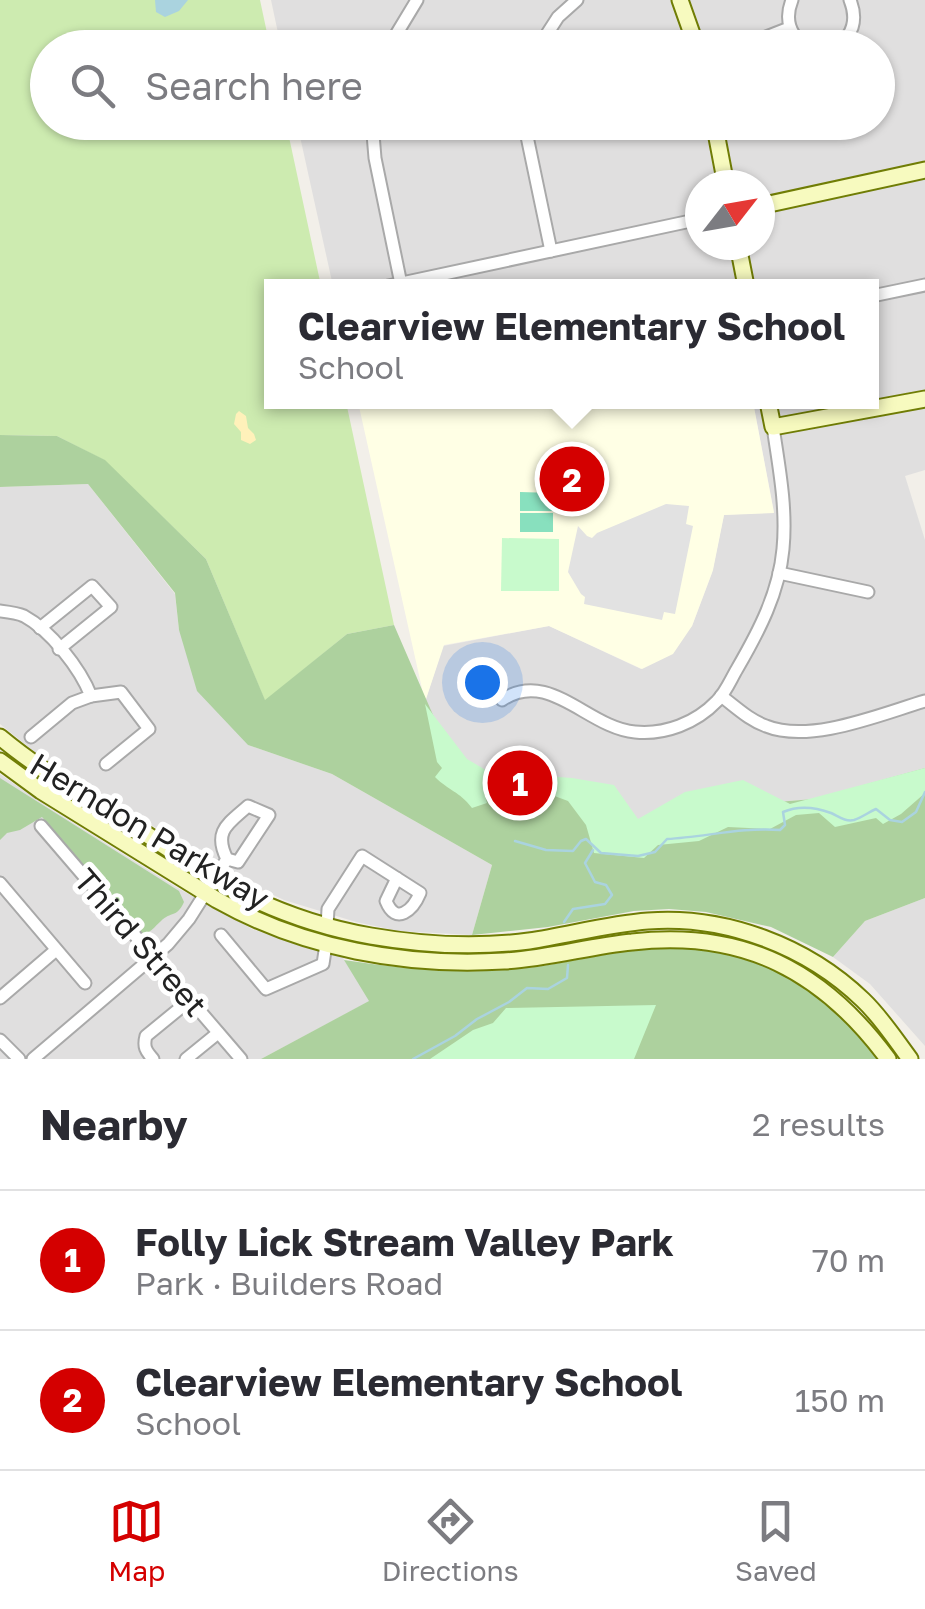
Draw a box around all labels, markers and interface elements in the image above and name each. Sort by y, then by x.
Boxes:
search box [30,30,895,140]
icon: search [65,58,120,113]
text: Search here [145,63,363,108]
north arrow [685,170,775,260]
popup [264,279,879,409]
text: Clearview Elementary School [298,303,845,348]
text: School [298,348,404,386]
pin: 2 [540,442,604,516]
your location [457,657,508,708]
street label: Herndon Parkway [24,745,276,917]
pin: 1 [488,746,552,820]
street label: Third Street [67,861,215,1023]
text: Nearby [40,1099,188,1149]
text: 2 results [752,1105,885,1143]
text: Folly Lick Stream Valley Park [135,1219,674,1264]
text: 1 [64,1241,81,1279]
text: 70 m [812,1241,885,1279]
text: Park · Builders Road [135,1264,443,1302]
text: Clearview Elementary School [135,1359,683,1404]
text: 2 [63,1381,82,1419]
text: 150 m [795,1381,885,1419]
text: School [135,1404,241,1442]
tab: Map [108,1494,165,1587]
tab: Directions [382,1494,519,1587]
tab: Saved [735,1494,817,1587]

